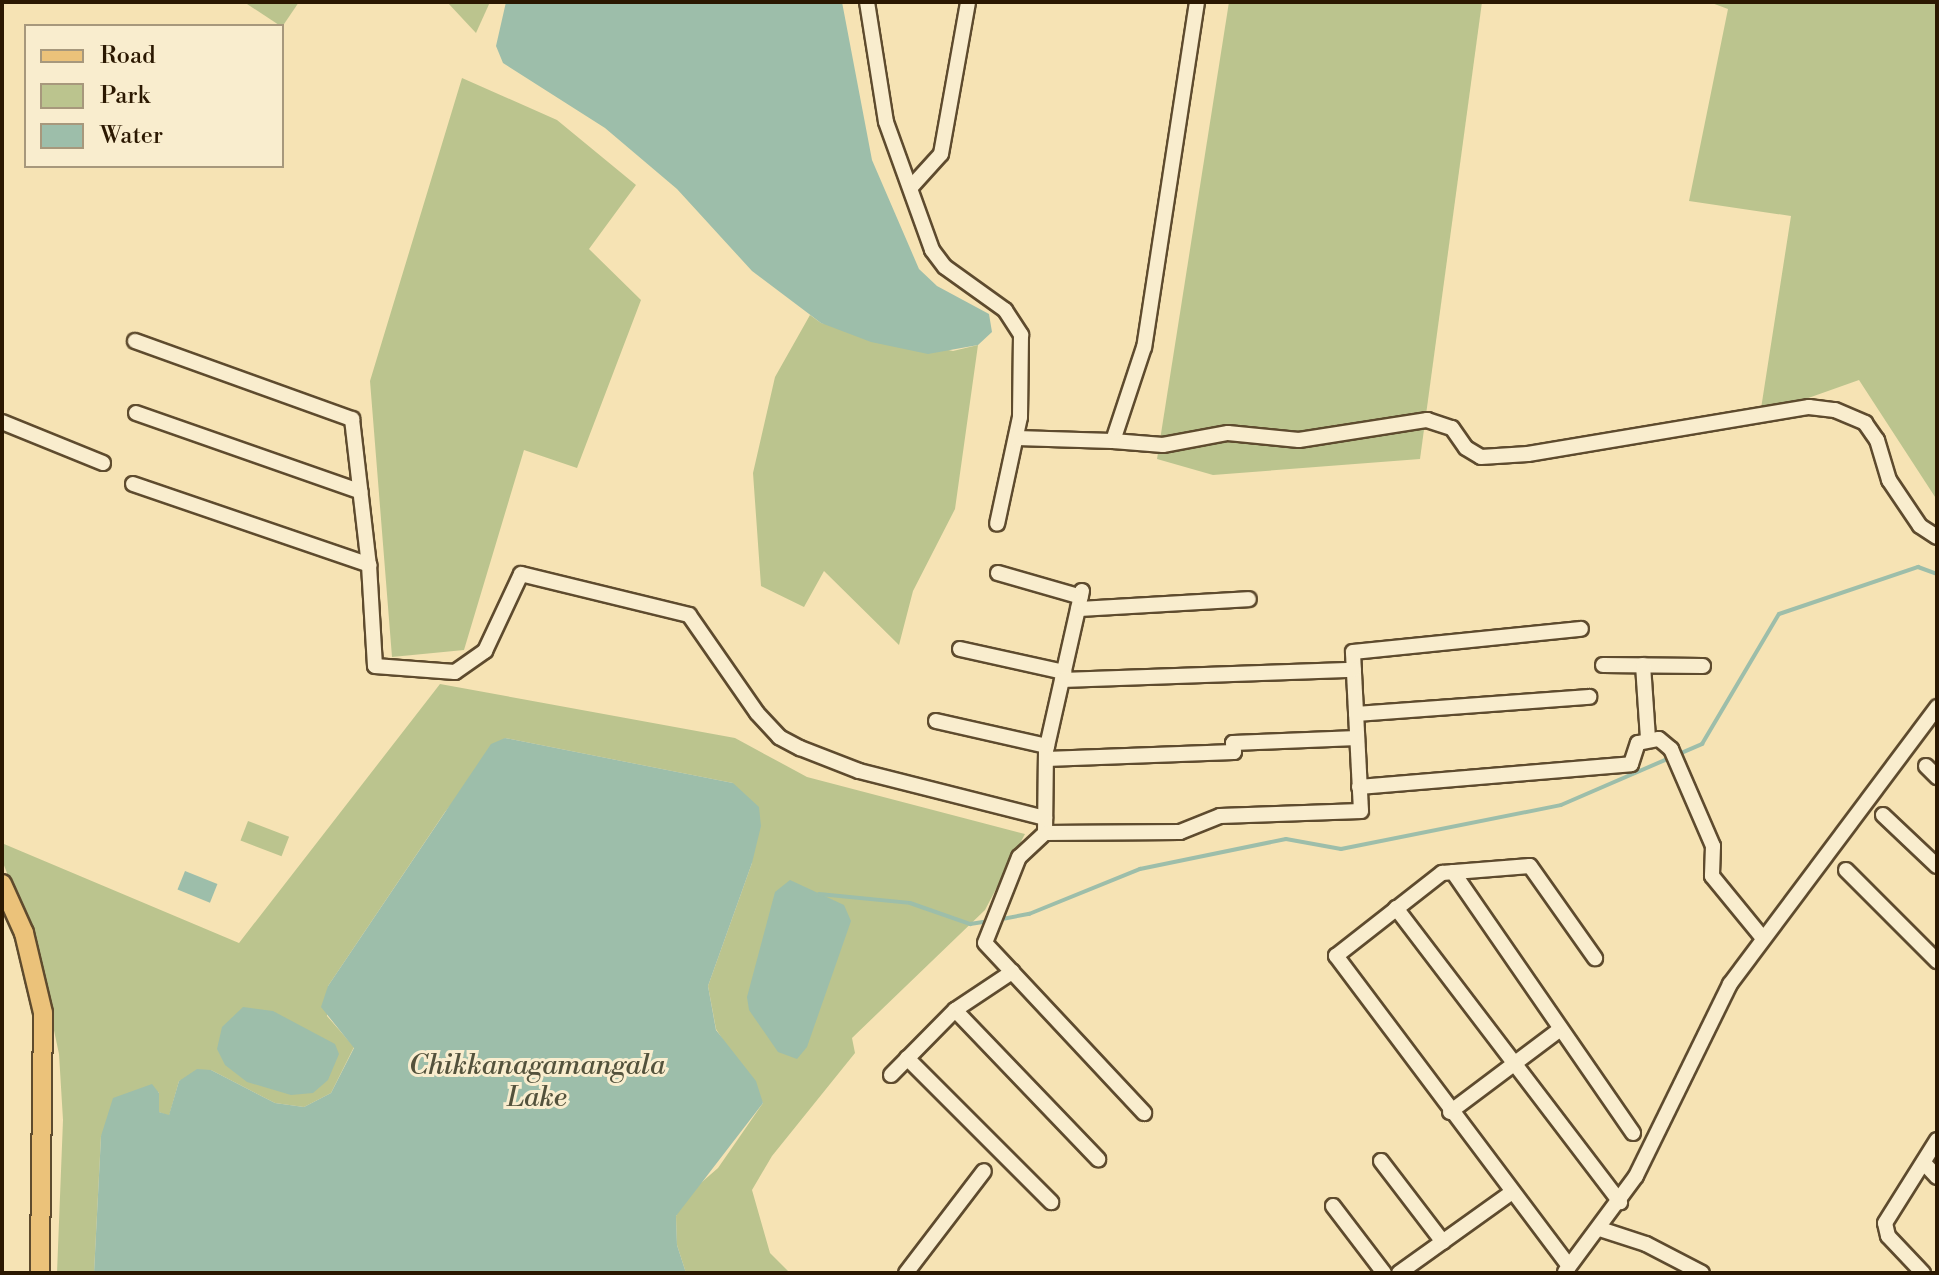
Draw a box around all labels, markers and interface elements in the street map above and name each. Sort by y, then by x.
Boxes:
legend [24,24,284,168]
text: Road [100,41,156,71]
text: Park [100,81,150,111]
text: Water [100,121,163,151]
water label: Chikkanagamangala Lake [409,1049,665,1115]

